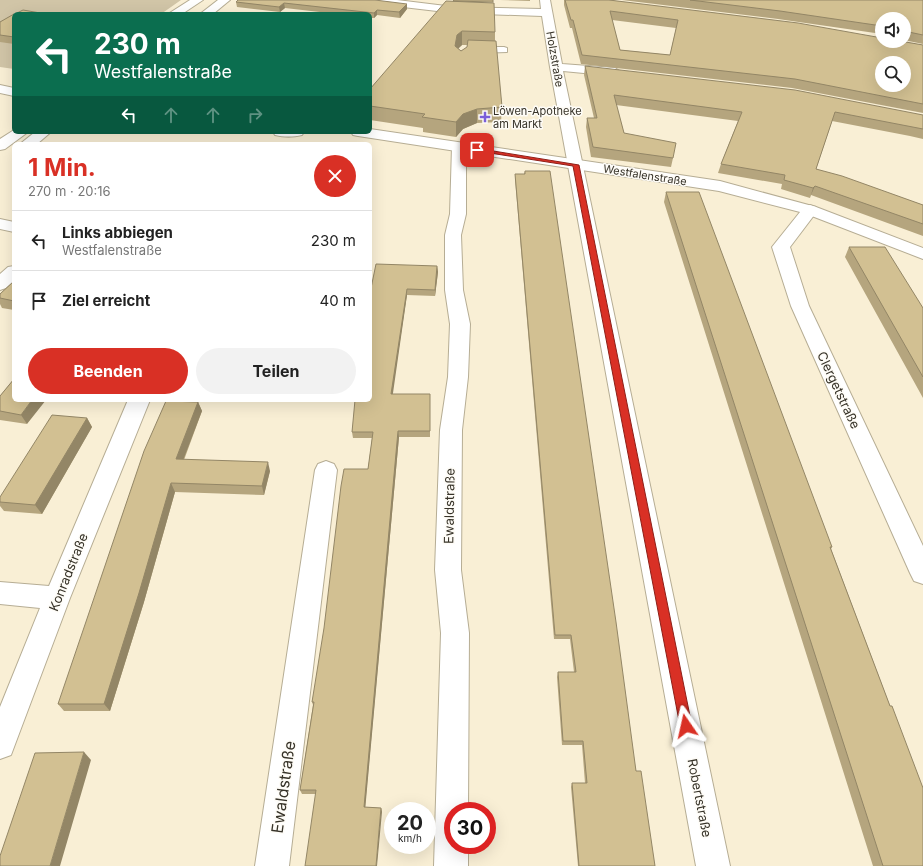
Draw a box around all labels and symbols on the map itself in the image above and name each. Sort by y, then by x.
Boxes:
street label: Holzstraße [543,30,567,88]
place label: Löwen-Apotheke am Markt [493,104,582,131]
marker: Löwen-Apotheke am Markt [480,112,490,122]
pin [460,133,494,167]
street label: Westfalenstraße [602,161,688,189]
street label: Clergetstraße [814,349,864,431]
street label: Ewaldstraße [440,468,458,544]
street label: Konradstraße [45,531,91,613]
position arrow [665,705,707,747]
street label: Ewaldstraße [267,739,299,835]
street label: Robertstraße [685,757,715,839]
speed limit sign: 30 [444,802,496,854]

